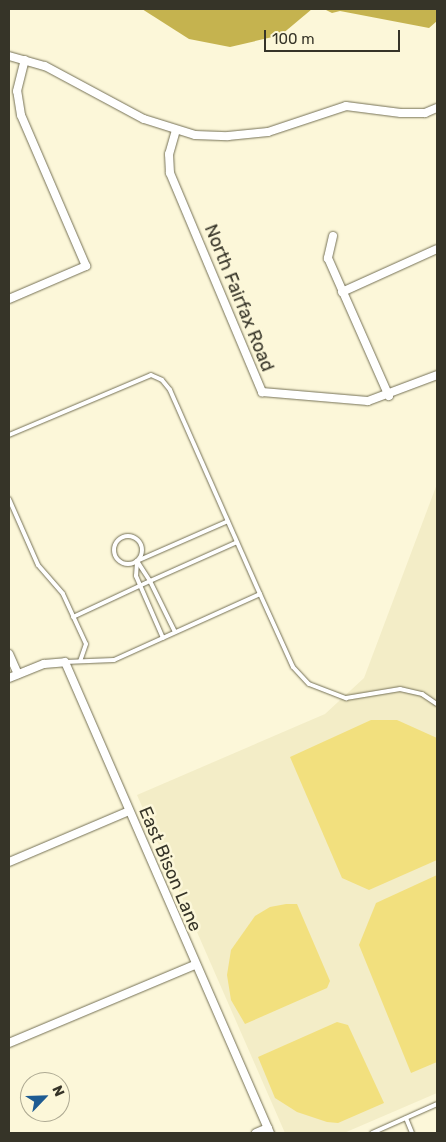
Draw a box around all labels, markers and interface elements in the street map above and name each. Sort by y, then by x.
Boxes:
scale bar [266,20,402,52]
text: 100 m [272,30,314,48]
street label: North Fairfax Road [200,221,278,375]
street label: East Bison Lane [134,803,206,935]
north arrow [20,1072,70,1122]
text: N [48,1083,68,1099]

